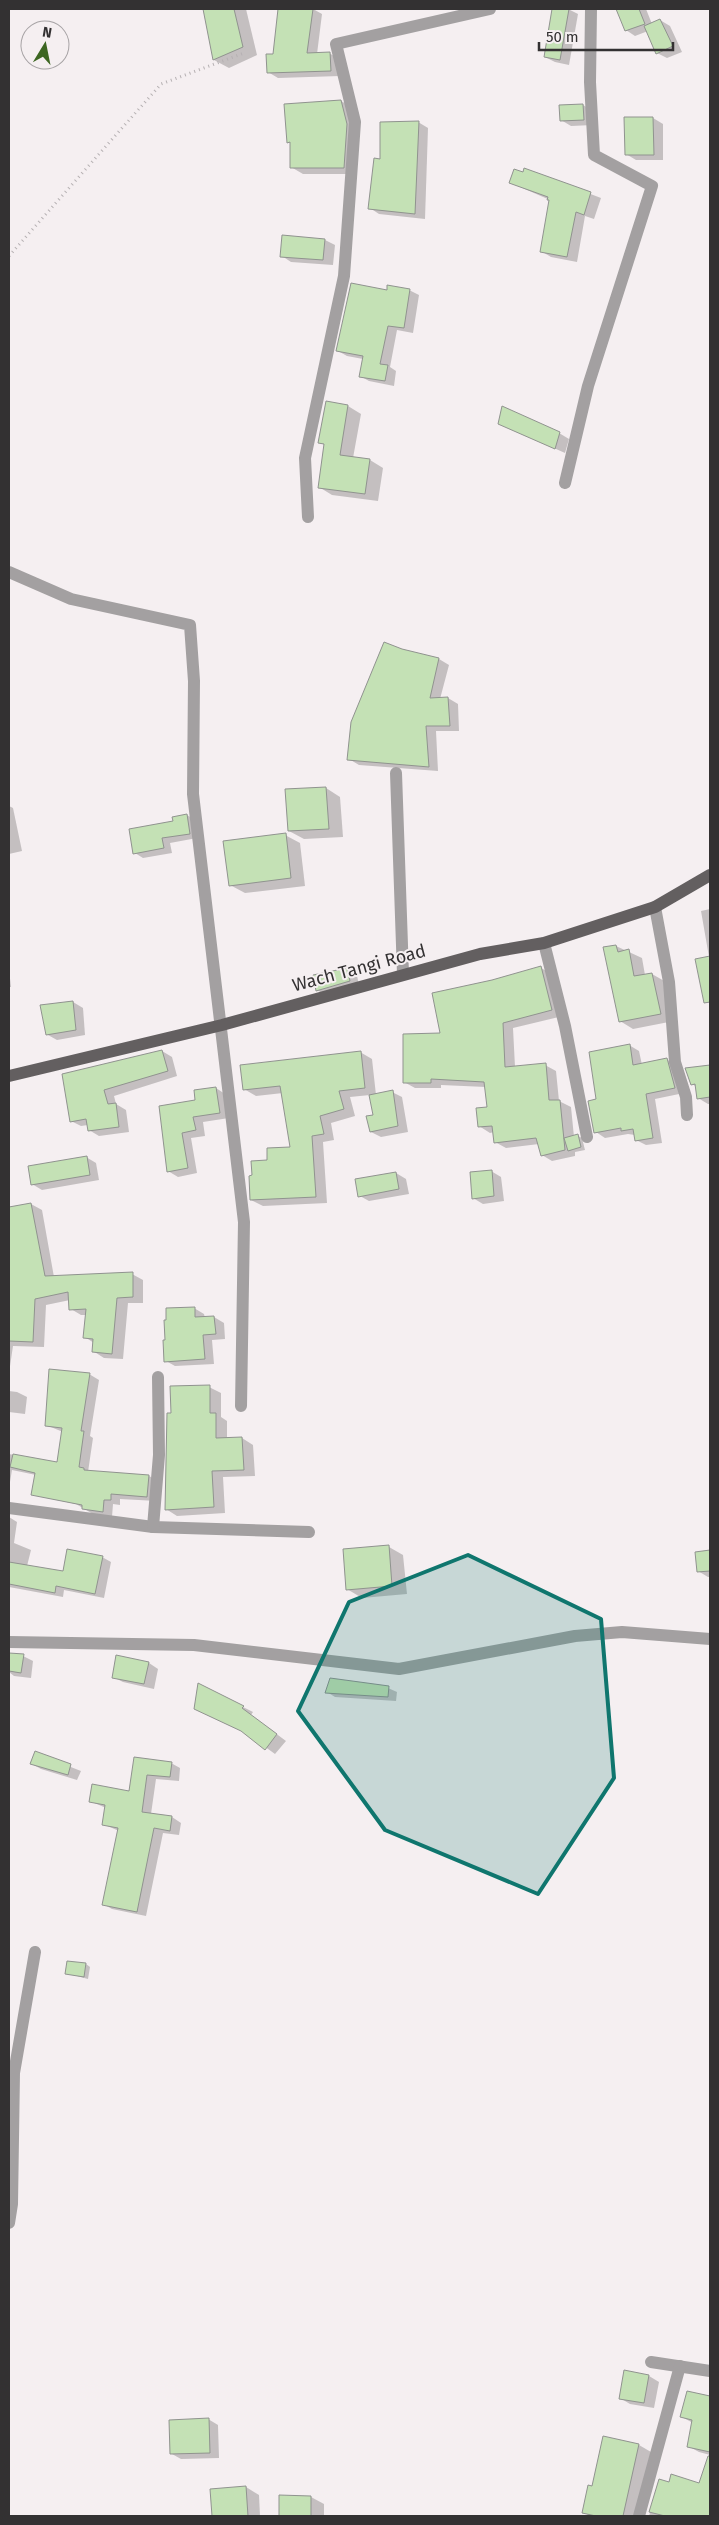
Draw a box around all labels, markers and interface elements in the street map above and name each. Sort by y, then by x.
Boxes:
north arrow [20,20,70,70]
scale bar [539,20,673,52]
text: N [41,24,53,42]
text: 50 m [546,28,579,46]
street label: Wach Tangi Road [290,940,428,996]

